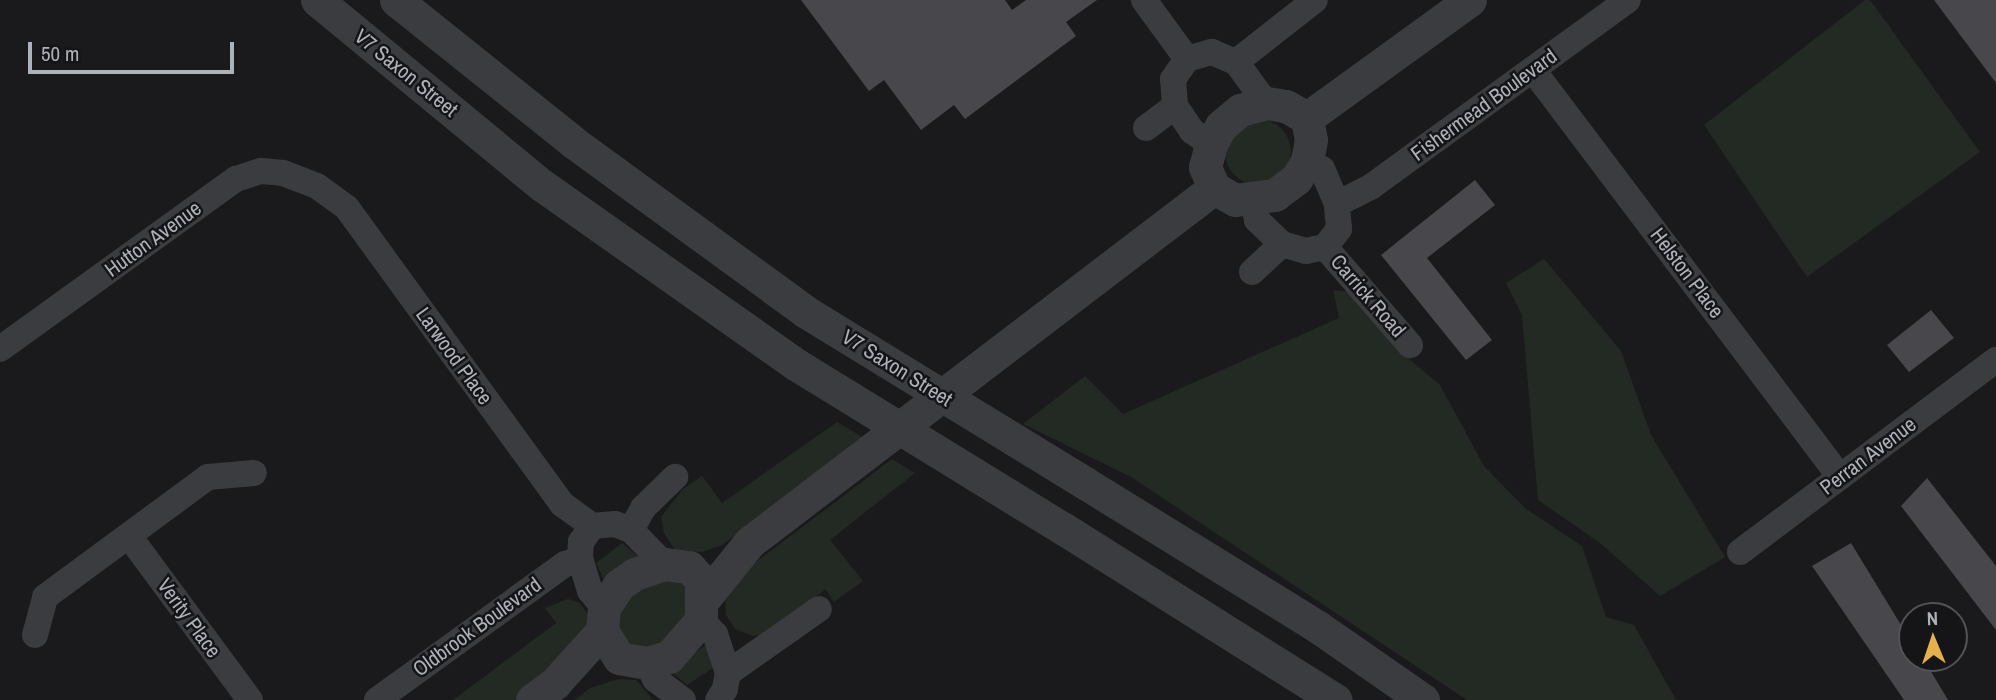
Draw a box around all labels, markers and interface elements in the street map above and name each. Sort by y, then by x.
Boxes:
street label: V7 Saxon Street [349,24,463,122]
scale bar [32,28,238,72]
text: 50 m [41,39,79,68]
street label: Fishermead Boulevard [1406,44,1562,166]
street label: Hutton Avenue [100,195,206,283]
street label: Helston Place [1645,223,1729,323]
street label: Carrick Road [1325,249,1411,343]
street label: Larwood Place [410,303,498,409]
street label: V7 Saxon Street [837,324,957,412]
street label: Perran Avenue [1815,411,1921,501]
street label: Oldbrook Boulevard [408,572,546,682]
street label: Verity Place [152,573,226,663]
north arrow [1898,602,1968,672]
text: N [1926,605,1938,631]

